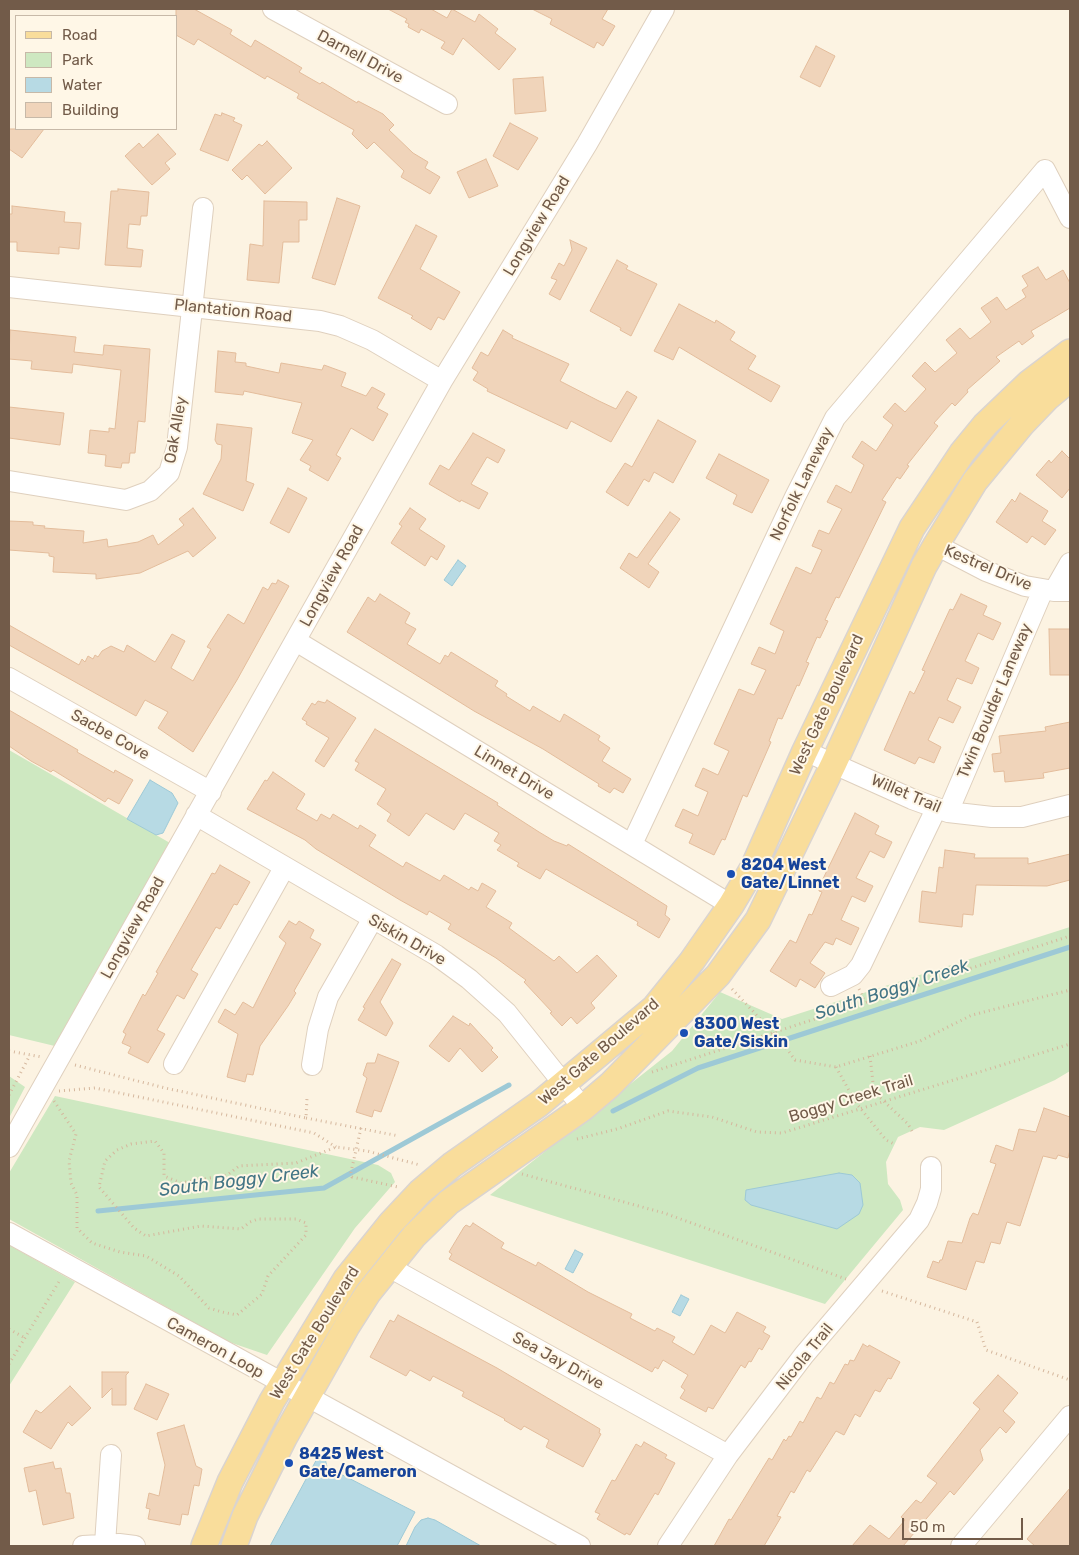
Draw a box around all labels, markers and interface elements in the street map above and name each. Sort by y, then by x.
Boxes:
legend [15,15,178,130]
text: Road [62,26,98,44]
street label: Darnell Drive [314,26,406,88]
text: Park [62,51,93,69]
text: Water [62,76,102,94]
text: Building [62,101,119,119]
street label: Longview Road [500,172,574,280]
street label: Plantation Road [173,295,293,327]
street label: Oak Alley [161,395,191,465]
street label: Norfolk Laneway [766,424,838,544]
street label: Longview Road [296,522,368,630]
street label: Kestrel Drive [941,541,1035,595]
street label: Twin Boulder Laneway [954,621,1036,781]
street label: West Gate Boulevard [786,631,868,779]
street label: Sacbe Cove [67,705,153,765]
street label: Linnet Drive [471,742,557,804]
street label: Willet Trail [868,771,944,817]
place label: 8204 West Gate/Linnet [741,855,840,893]
marker: 8204 West Gate/Linnet [725,868,737,880]
street label: Longview Road [97,874,169,982]
street label: Siskin Drive [365,910,449,970]
water label: South Boggy Creek [812,955,972,1025]
street label: West Gate Boulevard [535,994,663,1110]
place label: 8300 West Gate/Siskin [694,1014,788,1052]
marker: 8300 West Gate/Siskin [678,1027,690,1039]
street label: Boggy Creek Trail [787,1071,915,1127]
water label: South Boggy Creek [158,1160,320,1202]
street label: West Gate Boulevard [266,1263,364,1403]
street label: Cameron Loop [163,1313,267,1383]
street label: Nicola Trail [772,1320,838,1394]
street label: Sea Jay Drive [509,1328,607,1394]
place label: 8425 West Gate/Cameron [299,1444,417,1482]
marker: 8425 West Gate/Cameron [283,1457,295,1469]
scale bar [904,1508,1025,1540]
text: 50 m [910,1518,945,1536]

